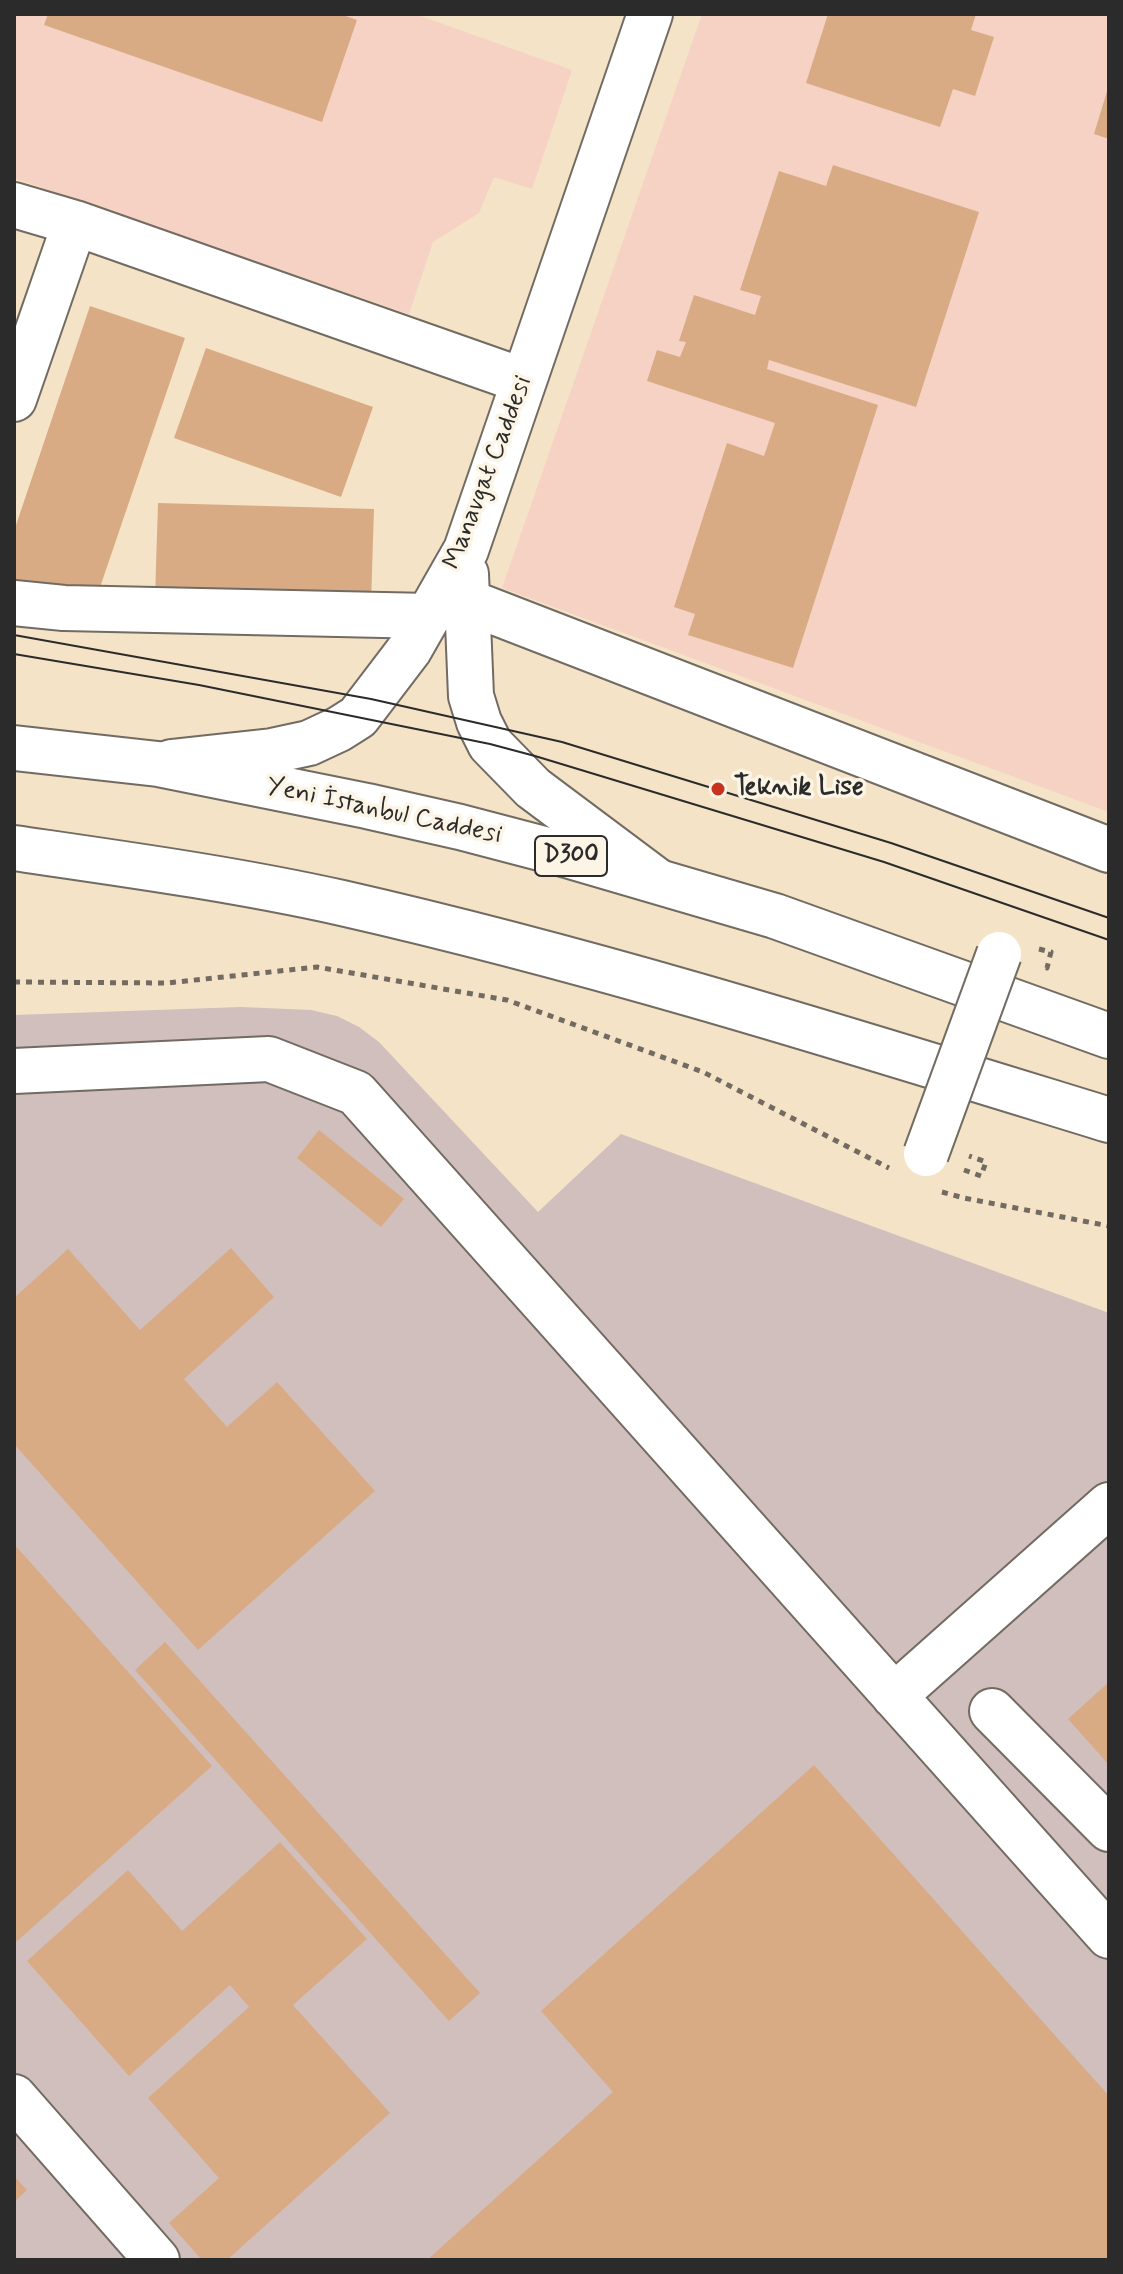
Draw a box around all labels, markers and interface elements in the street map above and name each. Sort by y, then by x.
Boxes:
street label: Manavgat Caddesi [438,372,540,574]
street label: Yeni İstanbul Caddesi [263,772,505,852]
place label: Teknik Lise [734,773,864,805]
marker: Teknik Lise [709,780,727,798]
road number: D300 [535,836,607,876]

